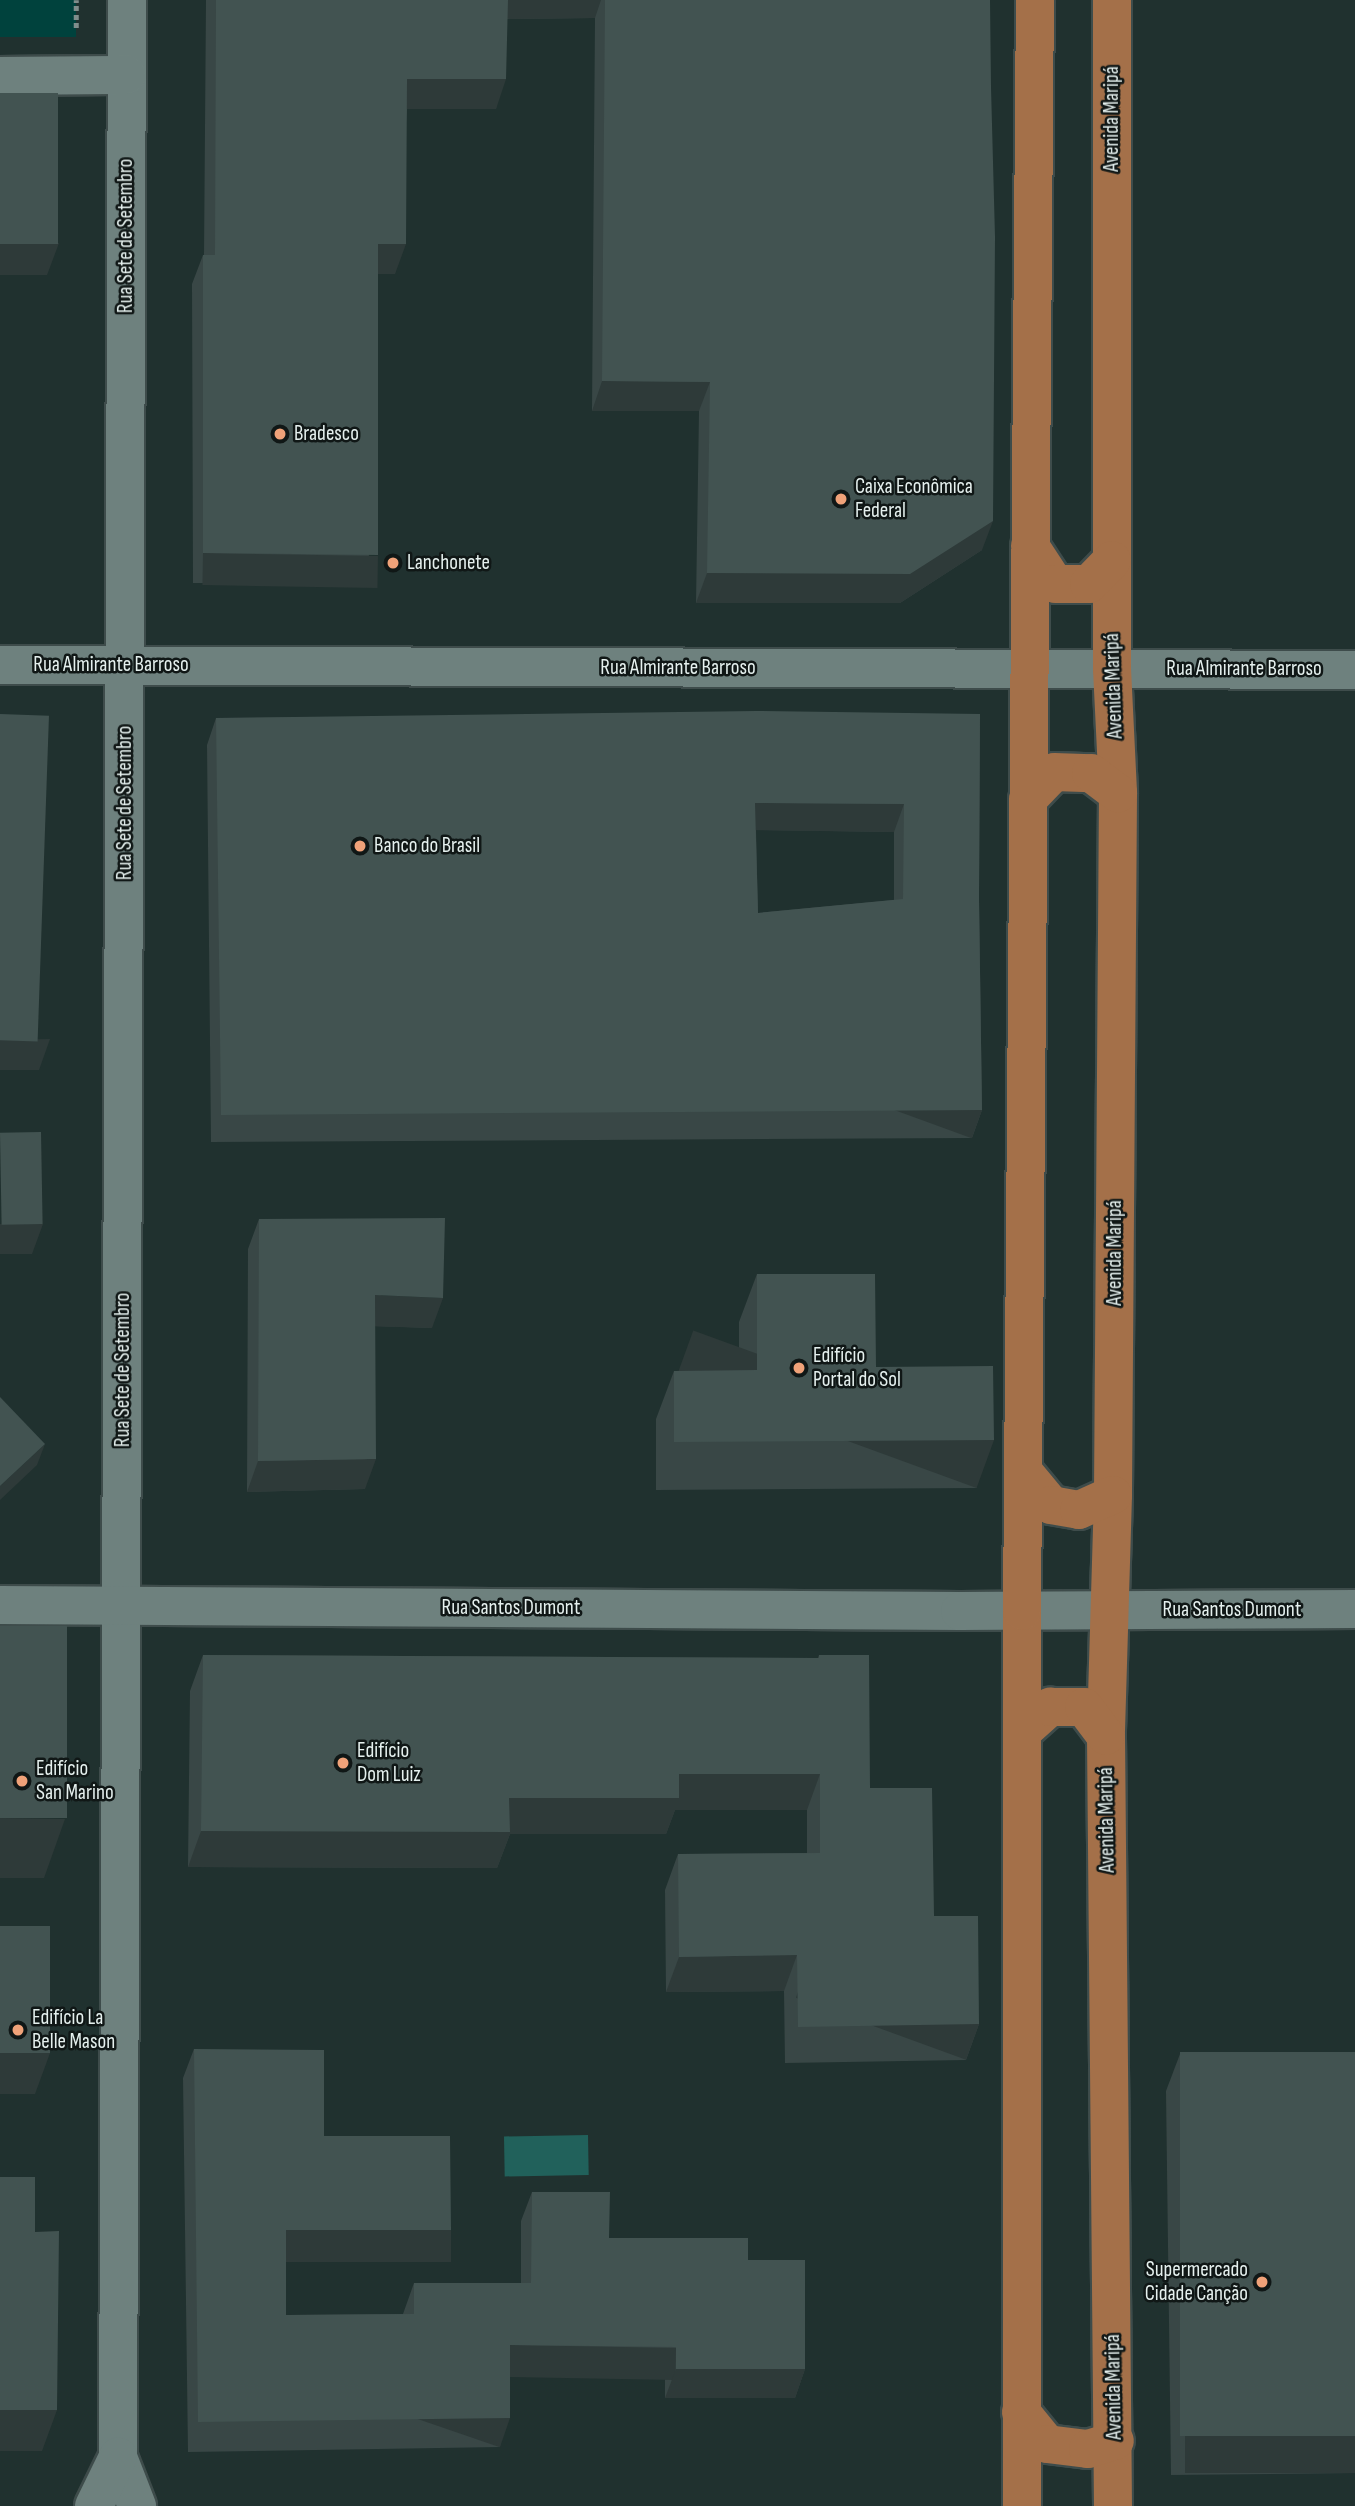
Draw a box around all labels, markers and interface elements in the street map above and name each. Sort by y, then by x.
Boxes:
street label: Avenida Maripá [1099,66,1125,172]
street label: Rua Sete de Setembro [113,159,139,313]
place label: Bradesco [294,421,359,447]
marker: Bradesco [272,426,288,442]
place label: Caixa Econômica Federal [855,474,973,524]
marker: Caixa Econômica Federal [833,491,849,507]
place label: Lanchonete [407,550,490,576]
marker: Lanchonete [385,555,401,571]
street label: Avenida Maripá [1100,633,1128,739]
street label: Rua Almirante Barroso [33,652,189,678]
street label: Rua Almirante Barroso [600,655,756,681]
street label: Rua Almirante Barroso [1166,656,1322,682]
street label: Rua Sete de Setembro [112,726,138,880]
place label: Banco do Brasil [374,833,480,859]
marker: Banco do Brasil [352,838,368,854]
street label: Avenida Maripá [1102,1200,1128,1306]
street label: Rua Sete de Setembro [110,1293,136,1447]
place label: Edifício Portal do Sol [813,1343,901,1393]
marker: Edifício Portal do Sol [791,1360,807,1376]
street label: Rua Santos Dumont [442,1595,580,1621]
street label: Rua Santos Dumont [1163,1597,1301,1623]
place label: Edifício Dom Luiz [357,1738,421,1788]
marker: Edifício Dom Luiz [335,1755,351,1771]
place label: Edifício San Marino [36,1756,114,1806]
street label: Avenida Maripá [1093,1767,1121,1873]
marker: Edifício San Marino [14,1773,30,1789]
place label: Edifício La Belle Mason [32,2005,115,2055]
marker: Edifício La Belle Mason [10,2022,26,2038]
place label: Supermercado Cidade Canção [1145,2257,1248,2307]
marker: Supermercado Cidade Canção [1254,2274,1270,2290]
street label: Avenida Maripá [1100,2334,1128,2440]

